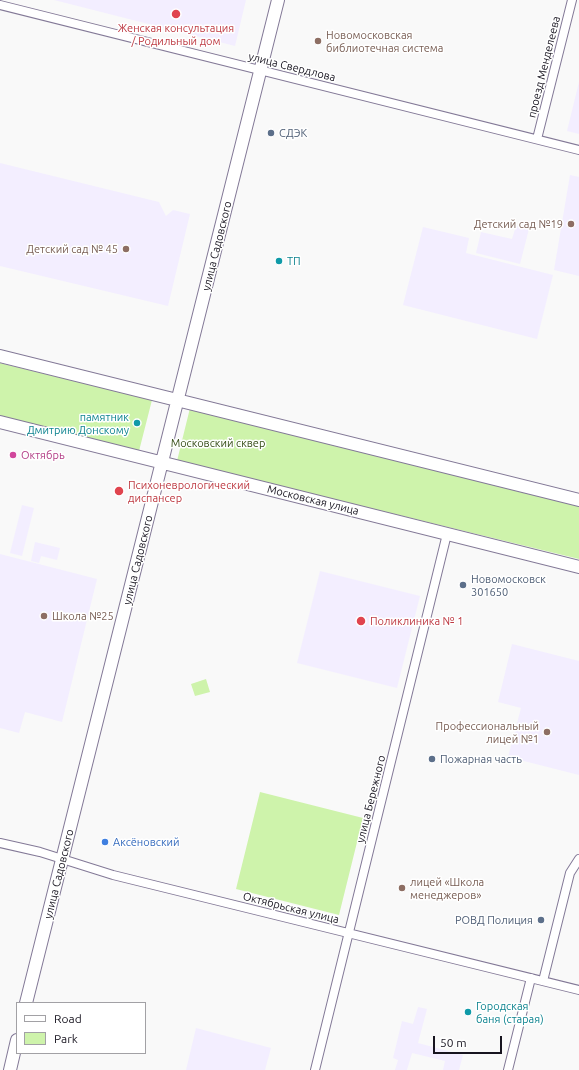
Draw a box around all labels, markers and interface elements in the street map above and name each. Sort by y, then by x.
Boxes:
marker: Женская консультация / Родильный дом [170,8,182,20]
street label: проезд Менделеева [525,15,563,119]
place label: Женская консультация / Родильный дом [118,21,234,47]
place label: Новомосковская библиотечная система [326,28,443,54]
marker: Новомосковская библиотечная система [313,36,323,46]
street label: улица Свердлова [247,50,337,84]
place label: СДЭК [279,126,307,140]
marker: СДЭК [266,128,276,138]
street label: улица Садовского [199,200,235,292]
place label: Детский сад №19 [474,217,563,231]
marker: Детский сад №19 [566,219,576,229]
place label: Детский сад № 45 [26,242,118,256]
marker: Детский сад № 45 [121,244,131,254]
place label: ТП [287,254,301,268]
marker: ТП [274,256,284,266]
place label: памятник Дмитрию Донскому [27,410,129,436]
marker: памятник Дмитрию Донскому [132,418,142,428]
park label: Московский сквер [171,436,265,450]
place label: Октябрь [21,448,65,462]
marker: Октябрь [8,450,18,460]
place label: Психоневрологический диспансер [128,478,250,504]
street label: Московская улица [266,482,360,518]
marker: Психоневрологический диспансер [113,485,125,497]
street label: улица Садовского [120,514,156,606]
place label: Новомосковск 301650 [471,572,546,598]
marker: Новомосковск 301650 [458,580,468,590]
place label: Школа №25 [52,609,114,623]
marker: Школа №25 [39,611,49,621]
place label: Поликлиника № 1 [370,614,463,628]
marker: Поликлиника № 1 [355,615,367,627]
place label: Профессиональный лицей №1 [436,719,539,745]
marker: Профессиональный лицей №1 [542,727,552,737]
place label: Пожарная часть [440,752,522,766]
street label: улица Бережного [354,754,388,844]
marker: Пожарная часть [427,754,437,764]
street label: улица Садовского [41,828,77,920]
place label: Аксёновский [113,835,180,849]
marker: Аксёновский [100,837,110,847]
place label: лицей «Школа менеджеров» [410,875,484,901]
marker: лицей «Школа менеджеров» [397,883,407,893]
street label: Октябрьская улица [242,890,340,926]
place label: РОВД Полиция [455,913,533,927]
marker: РОВД Полиция [536,915,546,925]
place label: Городская баня (старая) [476,999,544,1025]
legend [16,1002,146,1054]
marker: Городская баня (старая) [463,1007,473,1017]
text: Road [54,1012,82,1025]
scale bar [435,1028,504,1054]
text: Park [54,1032,78,1045]
text: 50 m [440,1036,467,1049]

